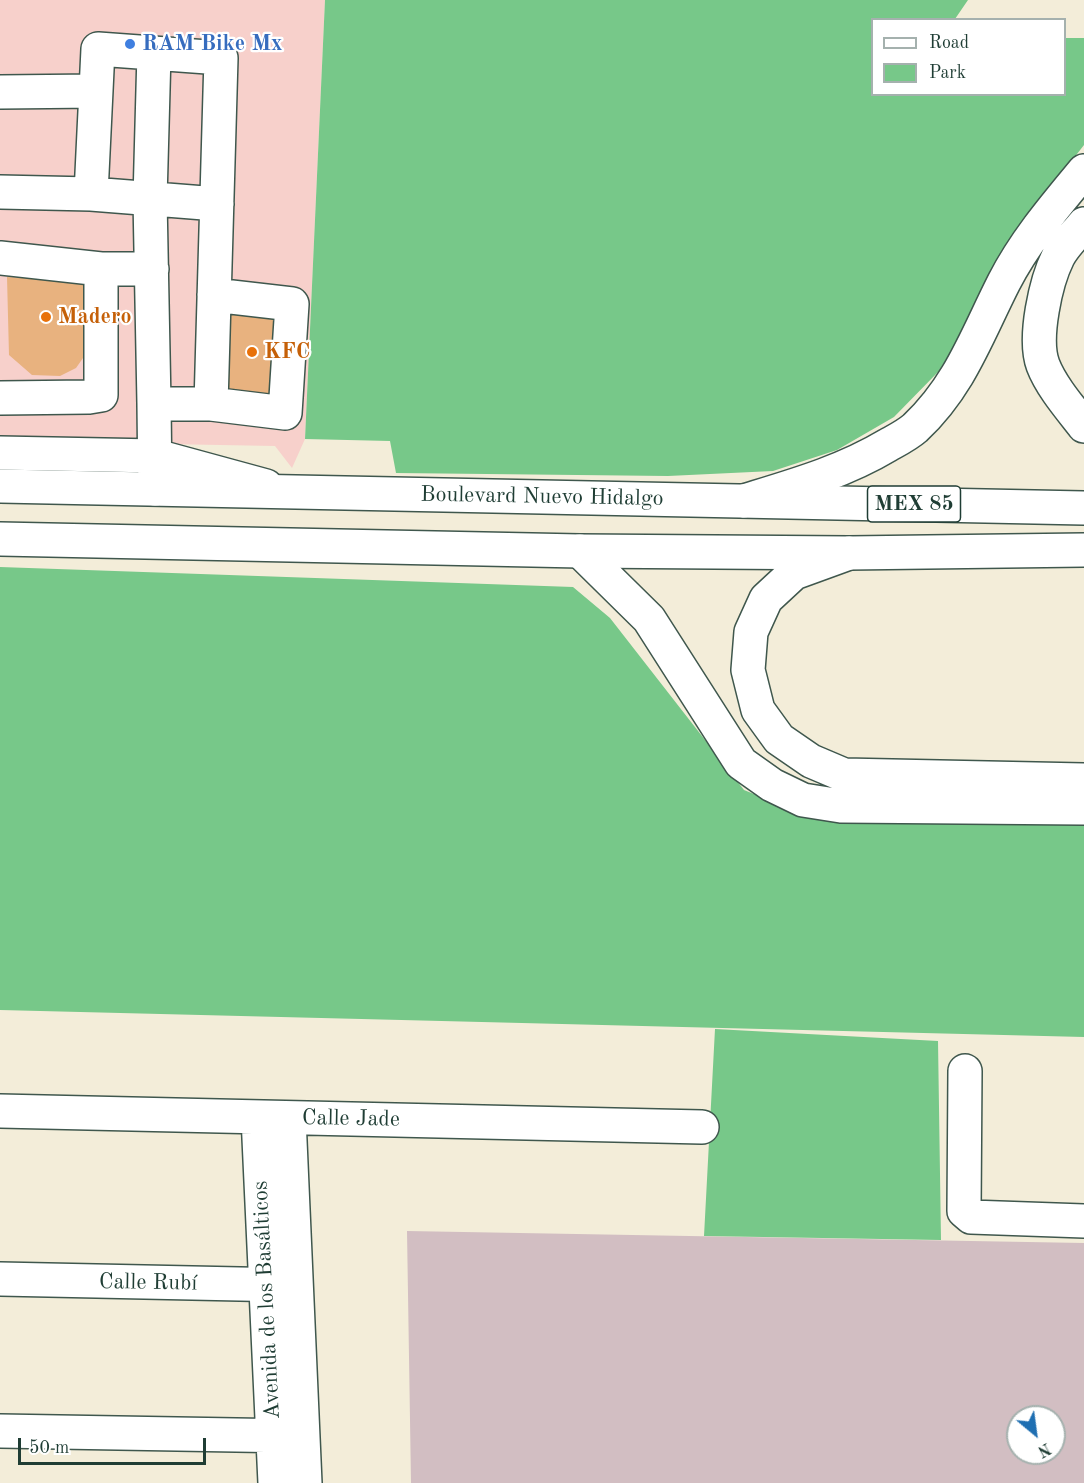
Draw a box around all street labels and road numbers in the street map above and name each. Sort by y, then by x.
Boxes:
street label: Boulevard Nuevo Hidalgo [420,482,664,512]
road number: MEX 85 [868,486,960,522]
street label: Calle Jade [302,1105,400,1133]
street label: Avenida de los Basálticos [248,1180,286,1420]
street label: Calle Rubí [99,1269,197,1297]

